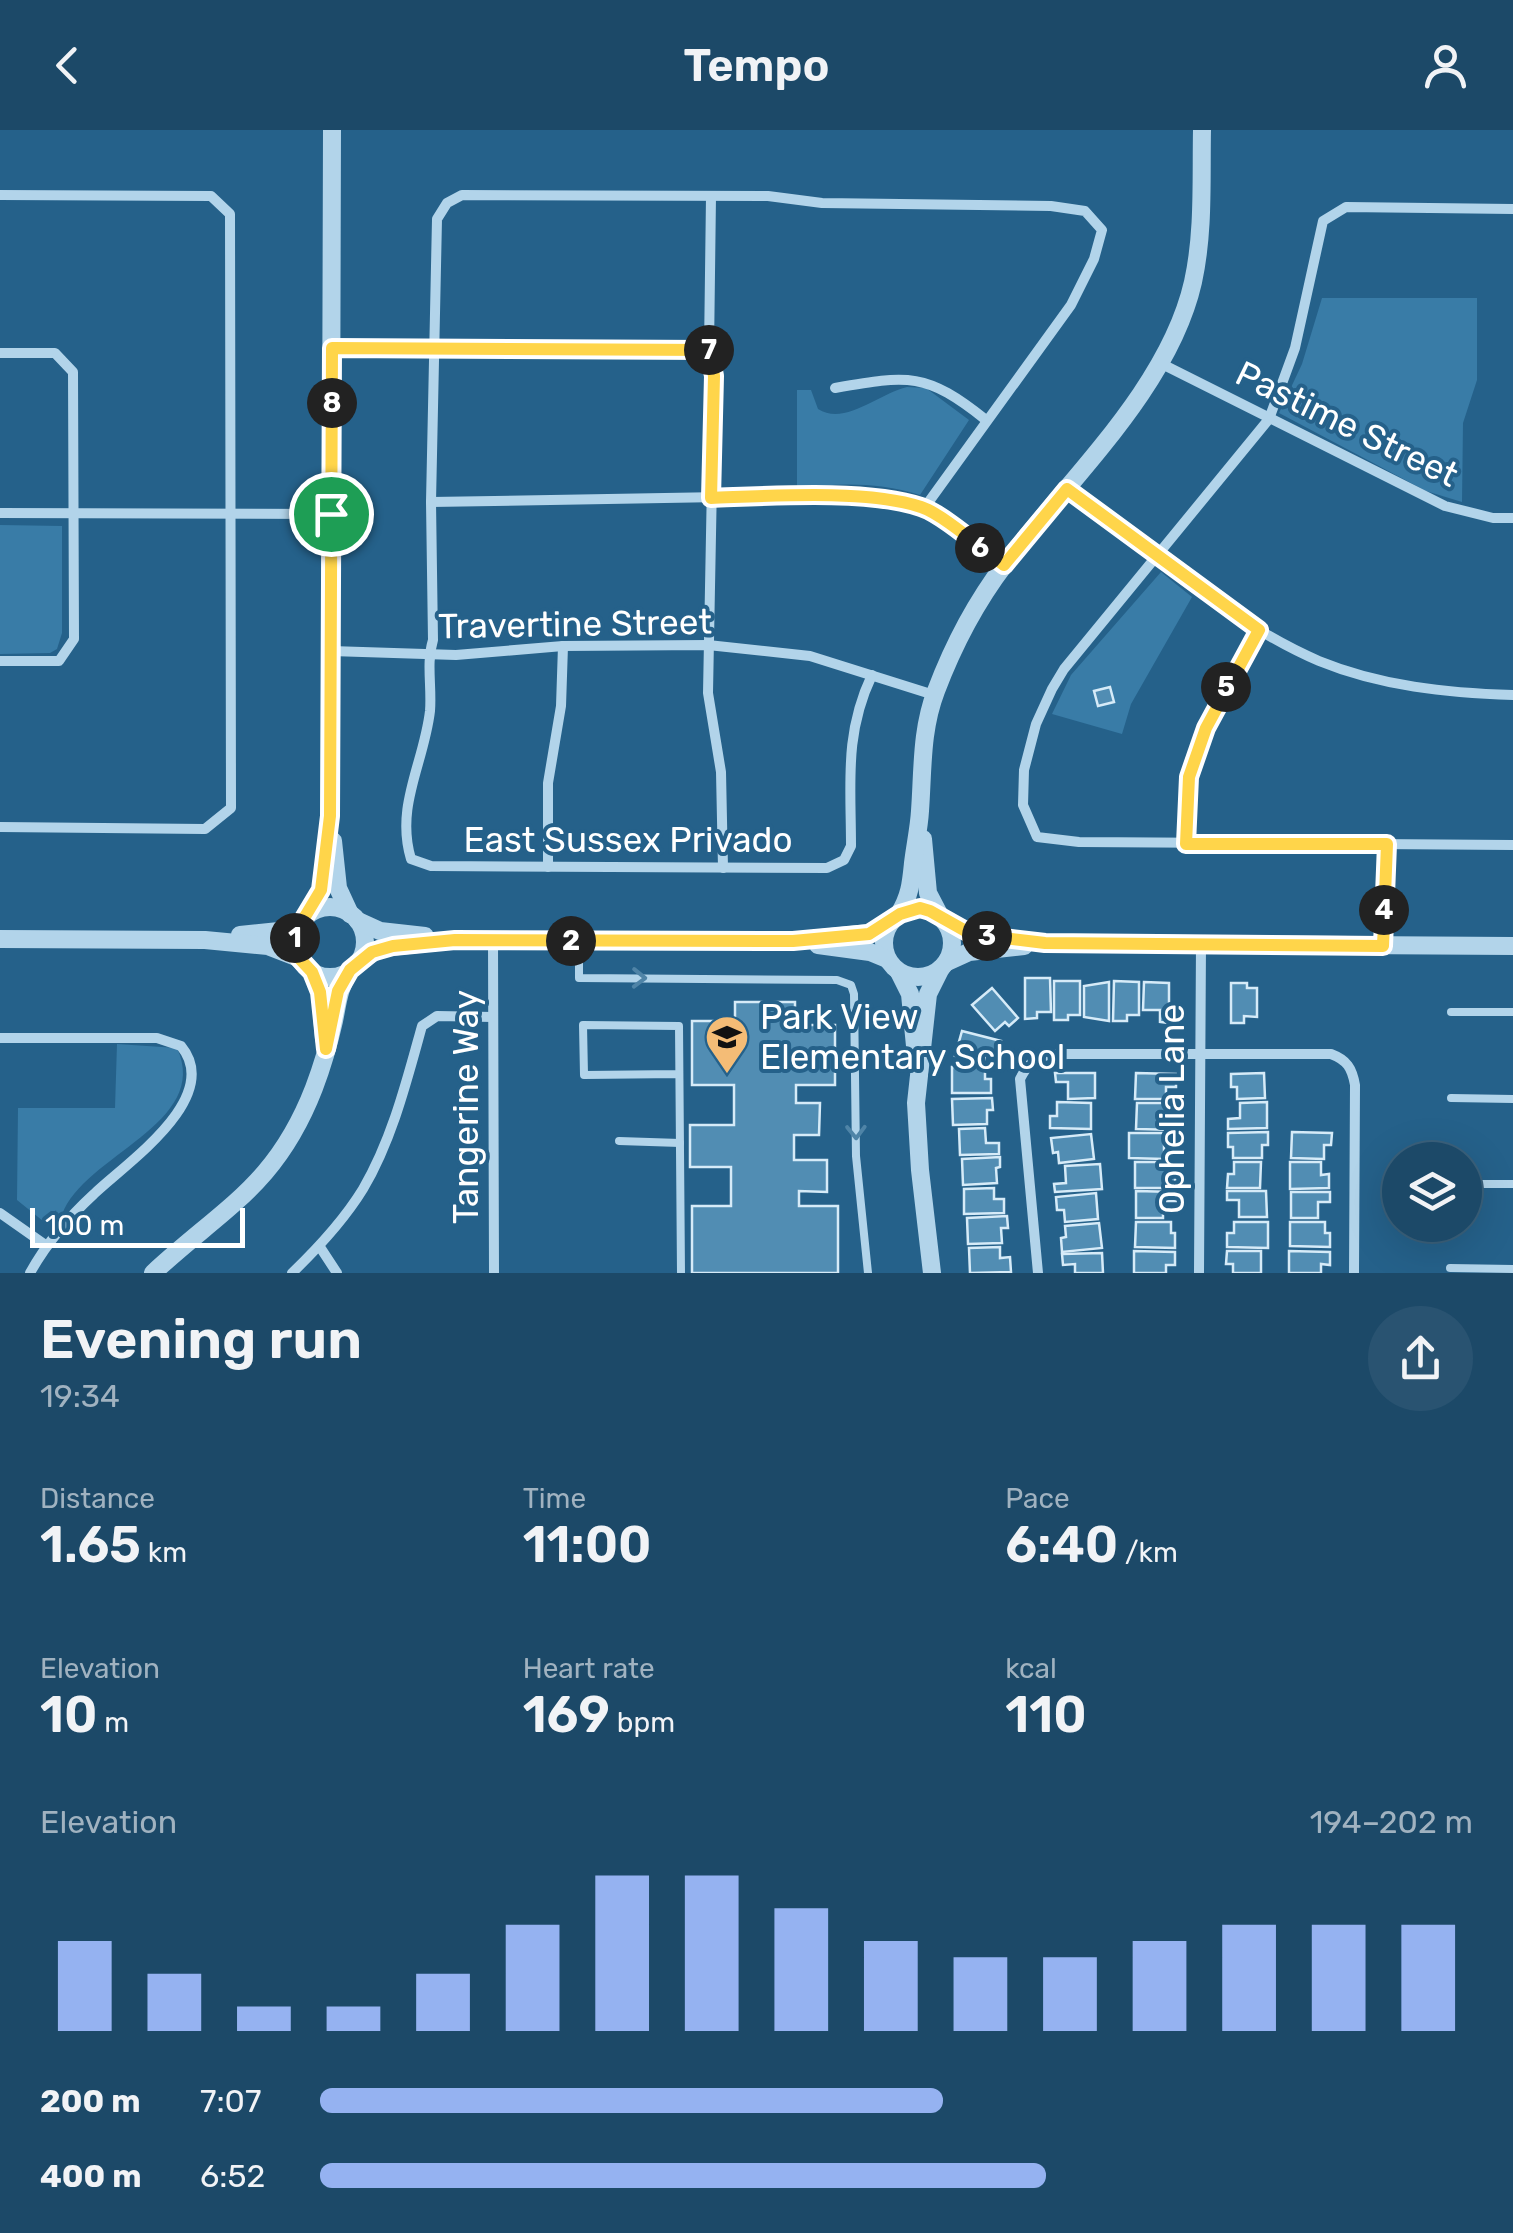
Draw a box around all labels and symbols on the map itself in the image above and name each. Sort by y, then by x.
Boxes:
pin: 7 [684,325,734,375]
street label: Pastime Street [1229,352,1465,496]
pin: 8 [307,378,357,428]
pin [289,472,374,557]
pin: 6 [955,523,1005,573]
street label: Travertine Street [438,601,712,647]
pin: 5 [1201,662,1251,712]
street label: East Sussex Privado [464,819,792,861]
pin: 4 [1359,885,1409,935]
pin: 3 [962,911,1012,961]
pin: 1 [270,913,320,963]
pin: 2 [546,916,596,966]
one-way arrow [632,967,648,989]
street label: Tangerine Way [445,990,487,1224]
place label: Park View Elementary School [760,996,1065,1078]
street label: Ophelia Lane [1151,1004,1193,1214]
school or university icon: Park View Elementary School [704,1014,750,1075]
one-way arrow [845,1124,867,1140]
scale bar [30,1203,245,1248]

